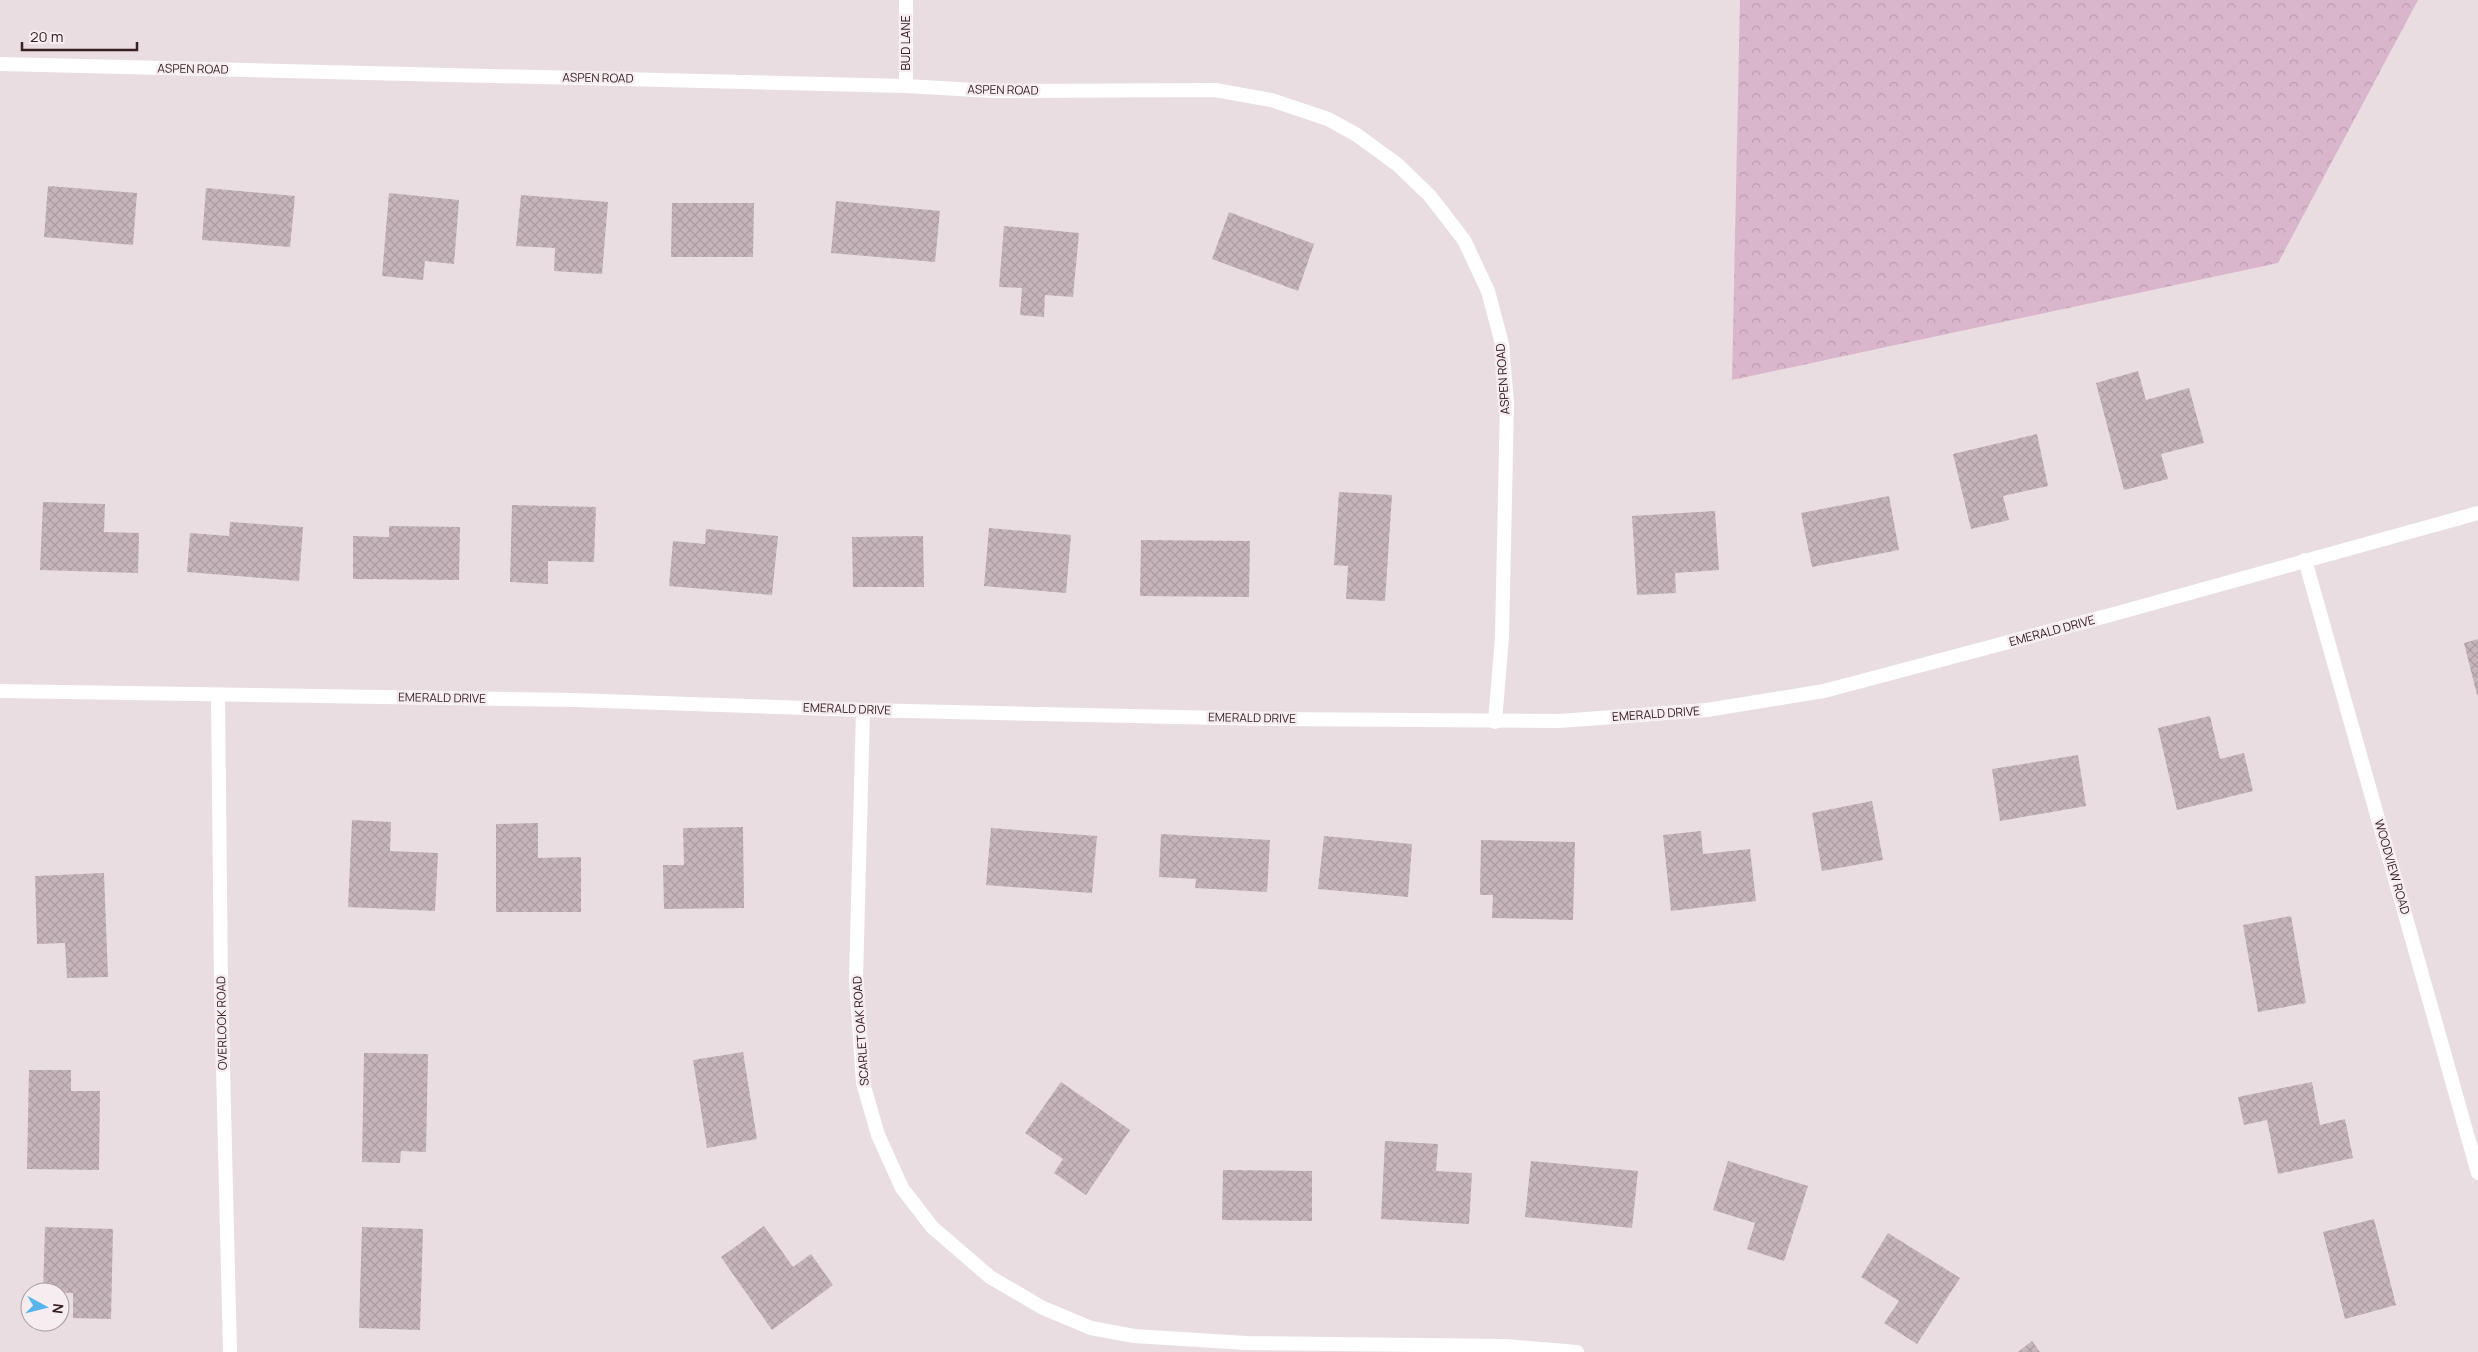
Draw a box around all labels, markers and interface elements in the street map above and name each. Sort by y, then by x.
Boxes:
street label: BUD LANE [897,15,914,71]
scale bar [22,20,138,52]
text: 20 m [30,26,63,47]
street label: ASPEN ROAD [157,59,229,78]
street label: ASPEN ROAD [562,68,634,87]
street label: ASPEN ROAD [967,80,1039,99]
street label: ASPEN ROAD [1492,343,1513,415]
street label: EMERALD DRIVE [2007,611,2097,650]
street label: EMERALD DRIVE [398,688,486,707]
street label: EMERALD DRIVE [803,698,891,719]
street label: EMERALD DRIVE [1611,702,1701,725]
street label: EMERALD DRIVE [1208,708,1296,727]
street label: WOODVIEW ROAD [2371,817,2414,916]
street label: OVERLOOK ROAD [212,976,231,1070]
street label: SCARLET OAK ROAD [848,976,873,1087]
north arrow [20,1282,70,1332]
text: N [48,1302,68,1315]

